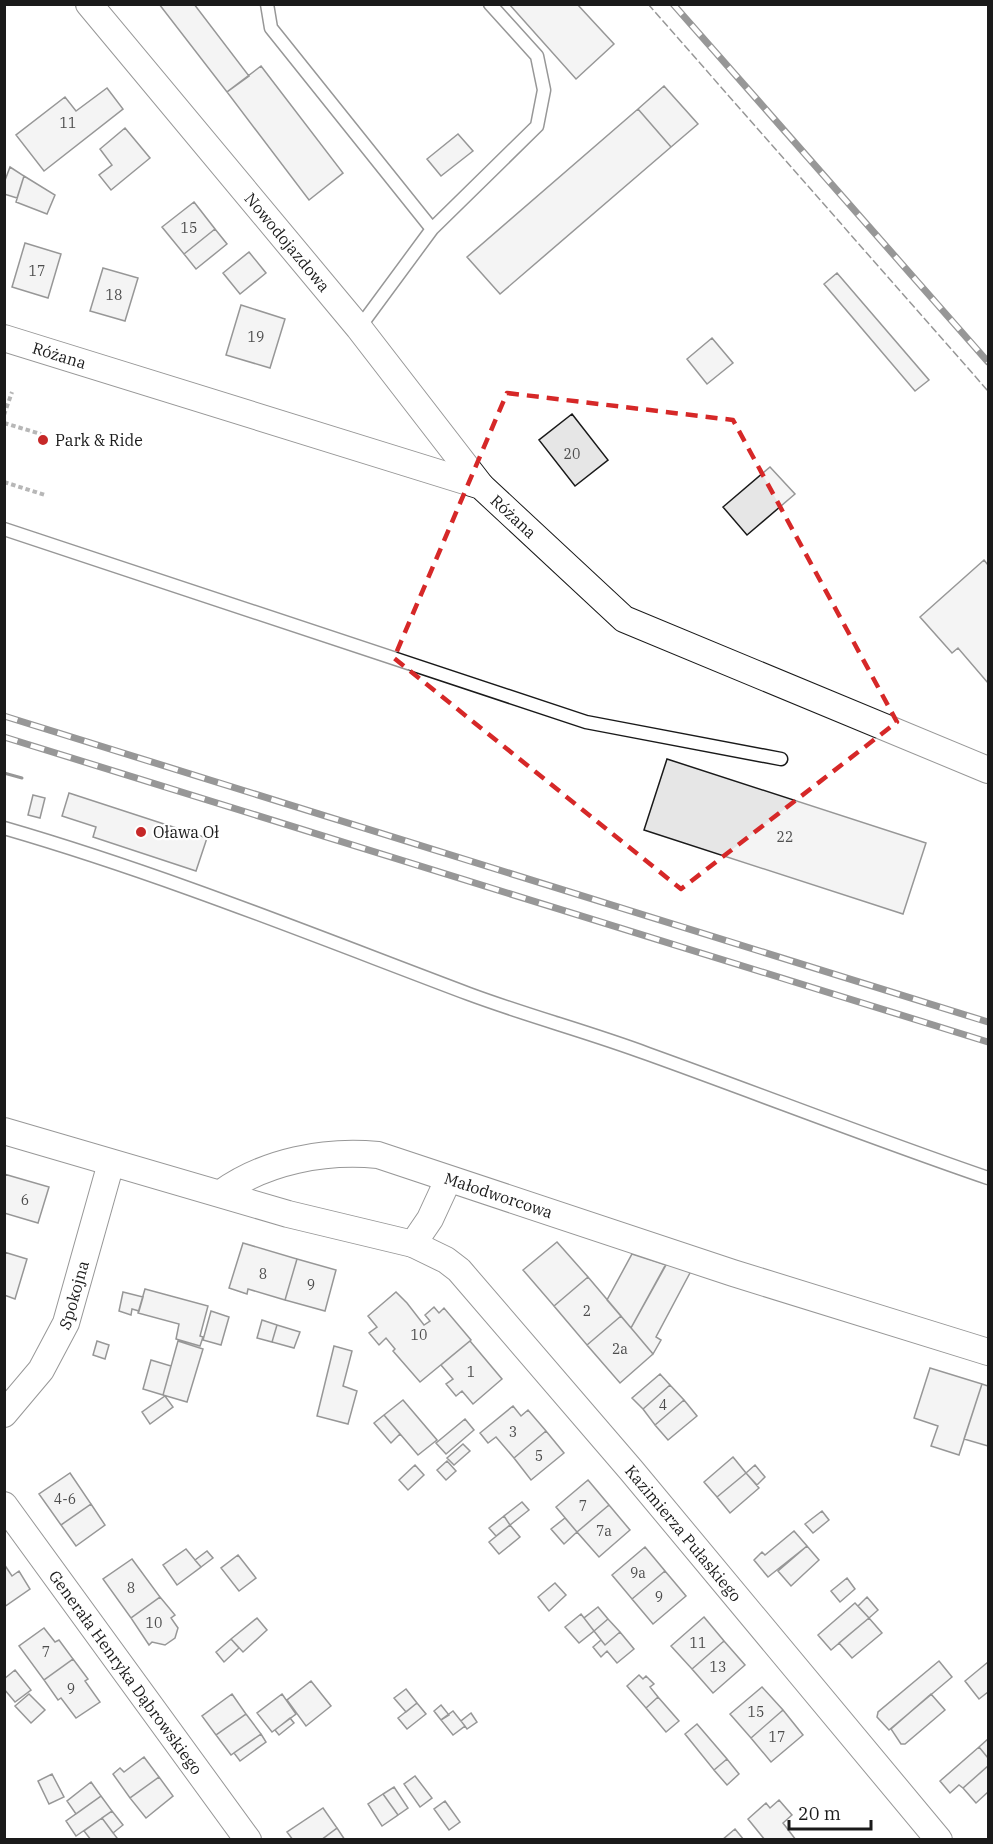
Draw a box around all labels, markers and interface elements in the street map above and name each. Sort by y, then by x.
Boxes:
house number: 11 [60,114,76,132]
street label: Nowodojazdowa [240,189,335,296]
house number: 15 [181,219,197,237]
house number: 17 [29,262,45,280]
house number: 18 [106,286,122,304]
house number: 19 [248,328,264,346]
street label: Różana [30,337,89,373]
place label: Park & Ride [55,430,143,450]
marker: Park & Ride [36,433,50,447]
house number: 20 [564,445,580,463]
street label: Różana [487,490,541,543]
place label: Oława Oł [153,822,219,842]
marker: Oława Oł [134,825,148,839]
house number: 22 [777,828,793,846]
street label: Małodworcowa [442,1168,556,1223]
house number: 6 [21,1191,29,1209]
street label: Spokojna [54,1258,93,1333]
house number: 8 [259,1265,267,1283]
house number: 9 [307,1276,315,1294]
house number: 2 [583,1302,591,1320]
house number: 10 [411,1326,427,1344]
house number: 2a [612,1340,628,1358]
house number: 1 [467,1363,475,1381]
house number: 4 [659,1396,667,1414]
house number: 3 [509,1423,517,1441]
house number: 5 [535,1447,543,1465]
street label: Kazimierza Pułaskiego [621,1461,746,1605]
house number: 4-6 [54,1490,76,1508]
house number: 7 [579,1497,587,1515]
house number: 7a [596,1522,612,1540]
house number: 9a [630,1564,646,1582]
street label: Generała Henryka Dąbrowskiego [45,1566,207,1778]
house number: 8 [127,1579,135,1597]
house number: 9 [655,1588,663,1606]
house number: 10 [146,1614,162,1632]
house number: 11 [690,1634,706,1652]
house number: 7 [42,1643,50,1661]
house number: 13 [710,1658,726,1676]
house number: 9 [67,1680,75,1698]
house number: 15 [748,1703,764,1721]
house number: 17 [769,1728,785,1746]
scale bar [789,1793,872,1831]
text: 20 m [798,1802,841,1825]

